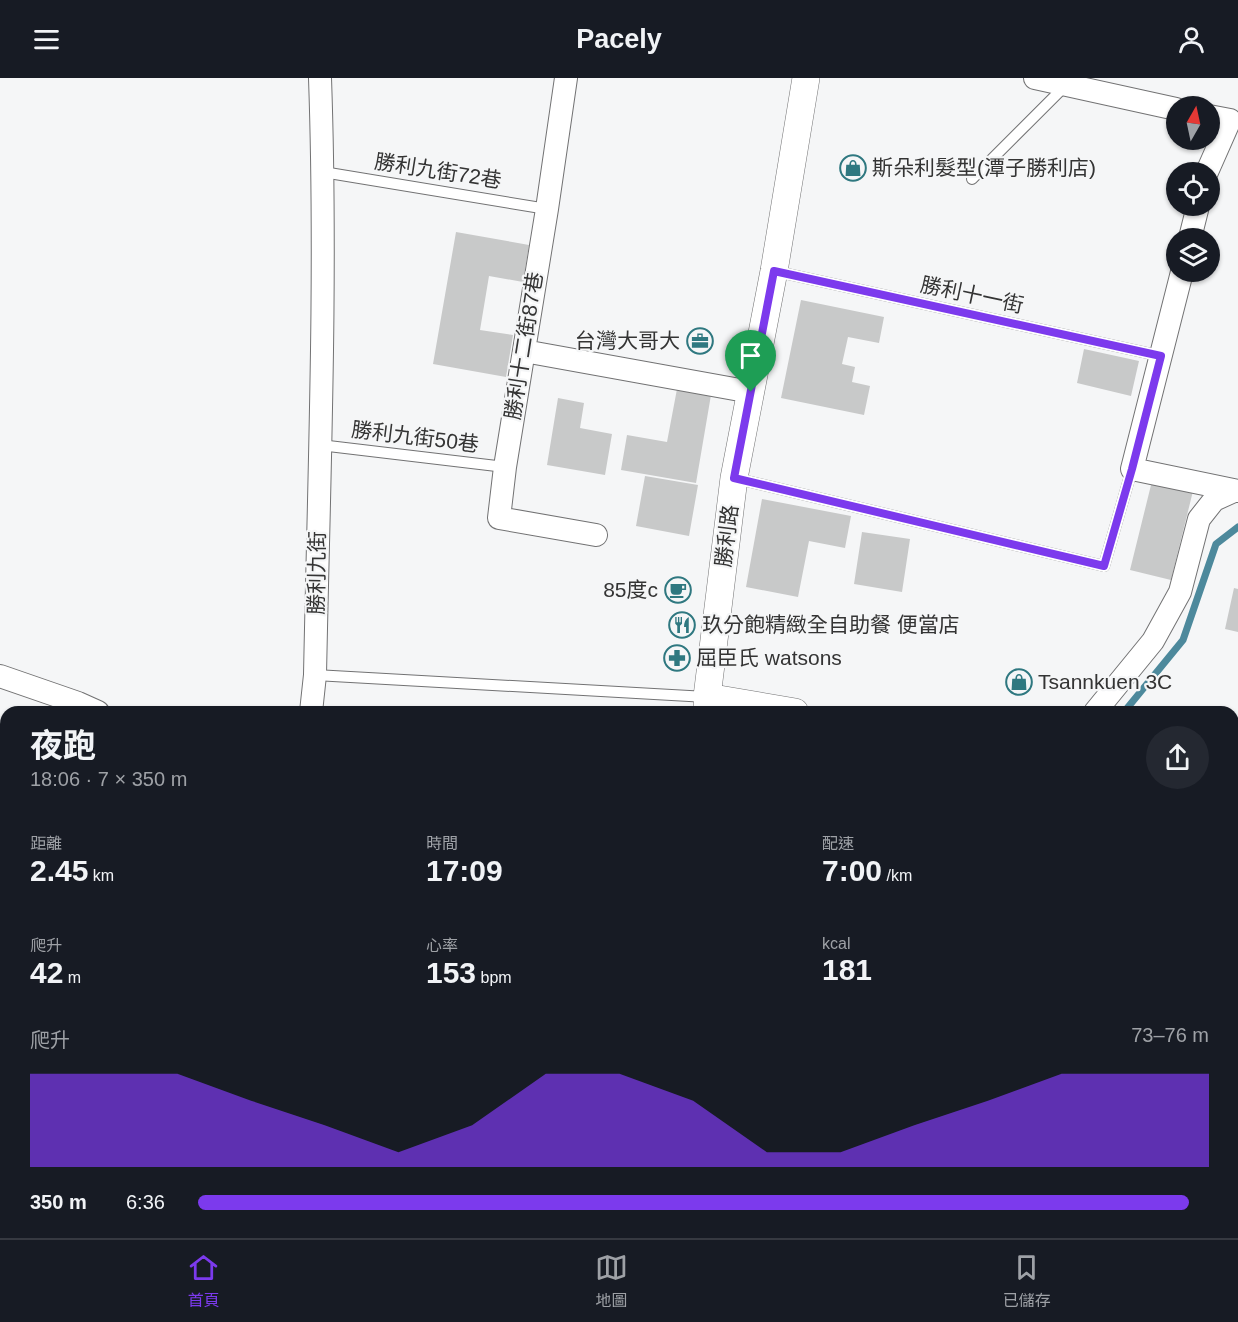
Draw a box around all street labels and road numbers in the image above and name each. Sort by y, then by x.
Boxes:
street label: 勝利九街72巷 [373,149,503,192]
street label: 勝利十二街87巷 [500,270,547,421]
street label: 勝利十一街 [918,272,1026,317]
street label: 勝利九街50巷 [350,417,480,456]
street label: 勝利路 [711,503,742,569]
street label: 勝利九街 [304,531,329,615]

